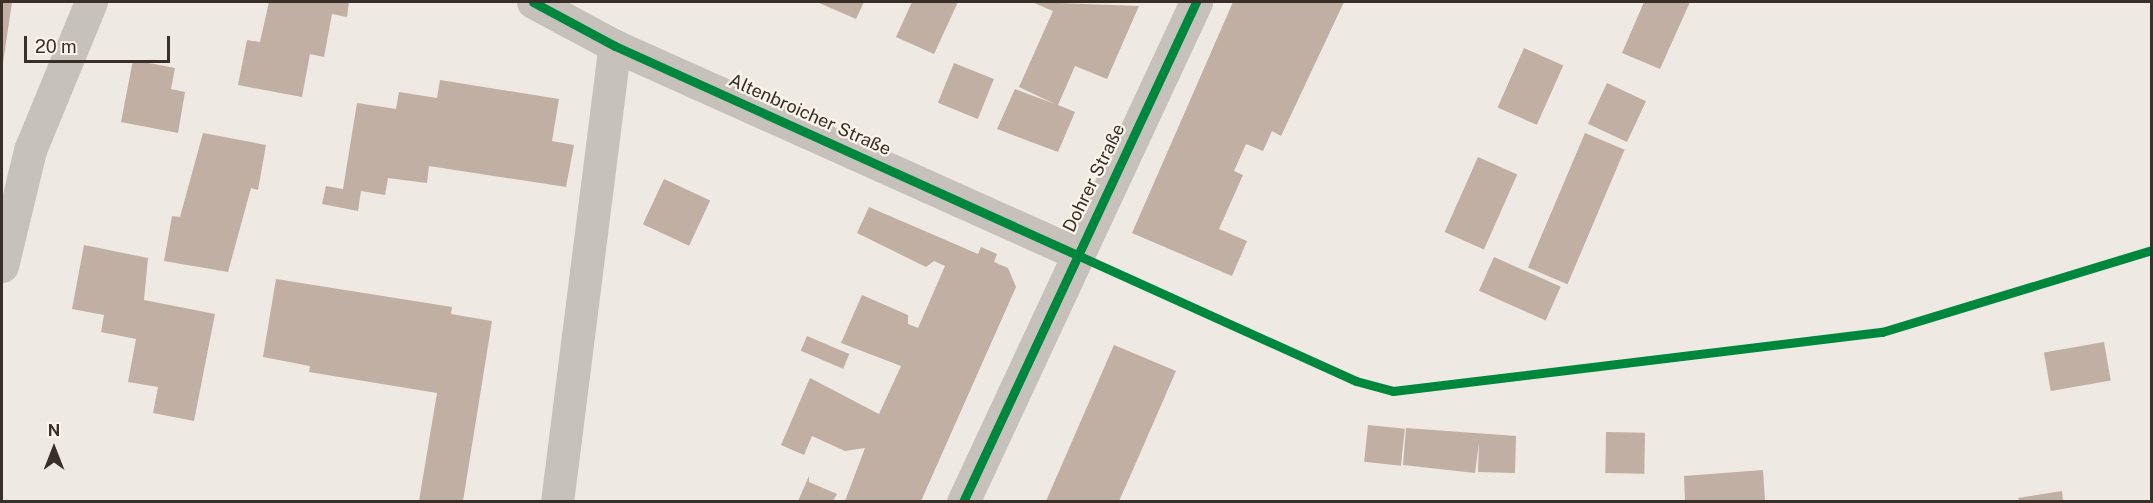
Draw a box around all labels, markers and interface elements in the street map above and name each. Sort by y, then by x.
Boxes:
scale bar [27,24,172,62]
text: 20 m [35,36,77,57]
street label: Altenbroicher Straße [726,70,894,160]
street label: Dohrer Straße [1058,120,1130,236]
north arrow [24,419,84,479]
text: N [48,421,60,440]

